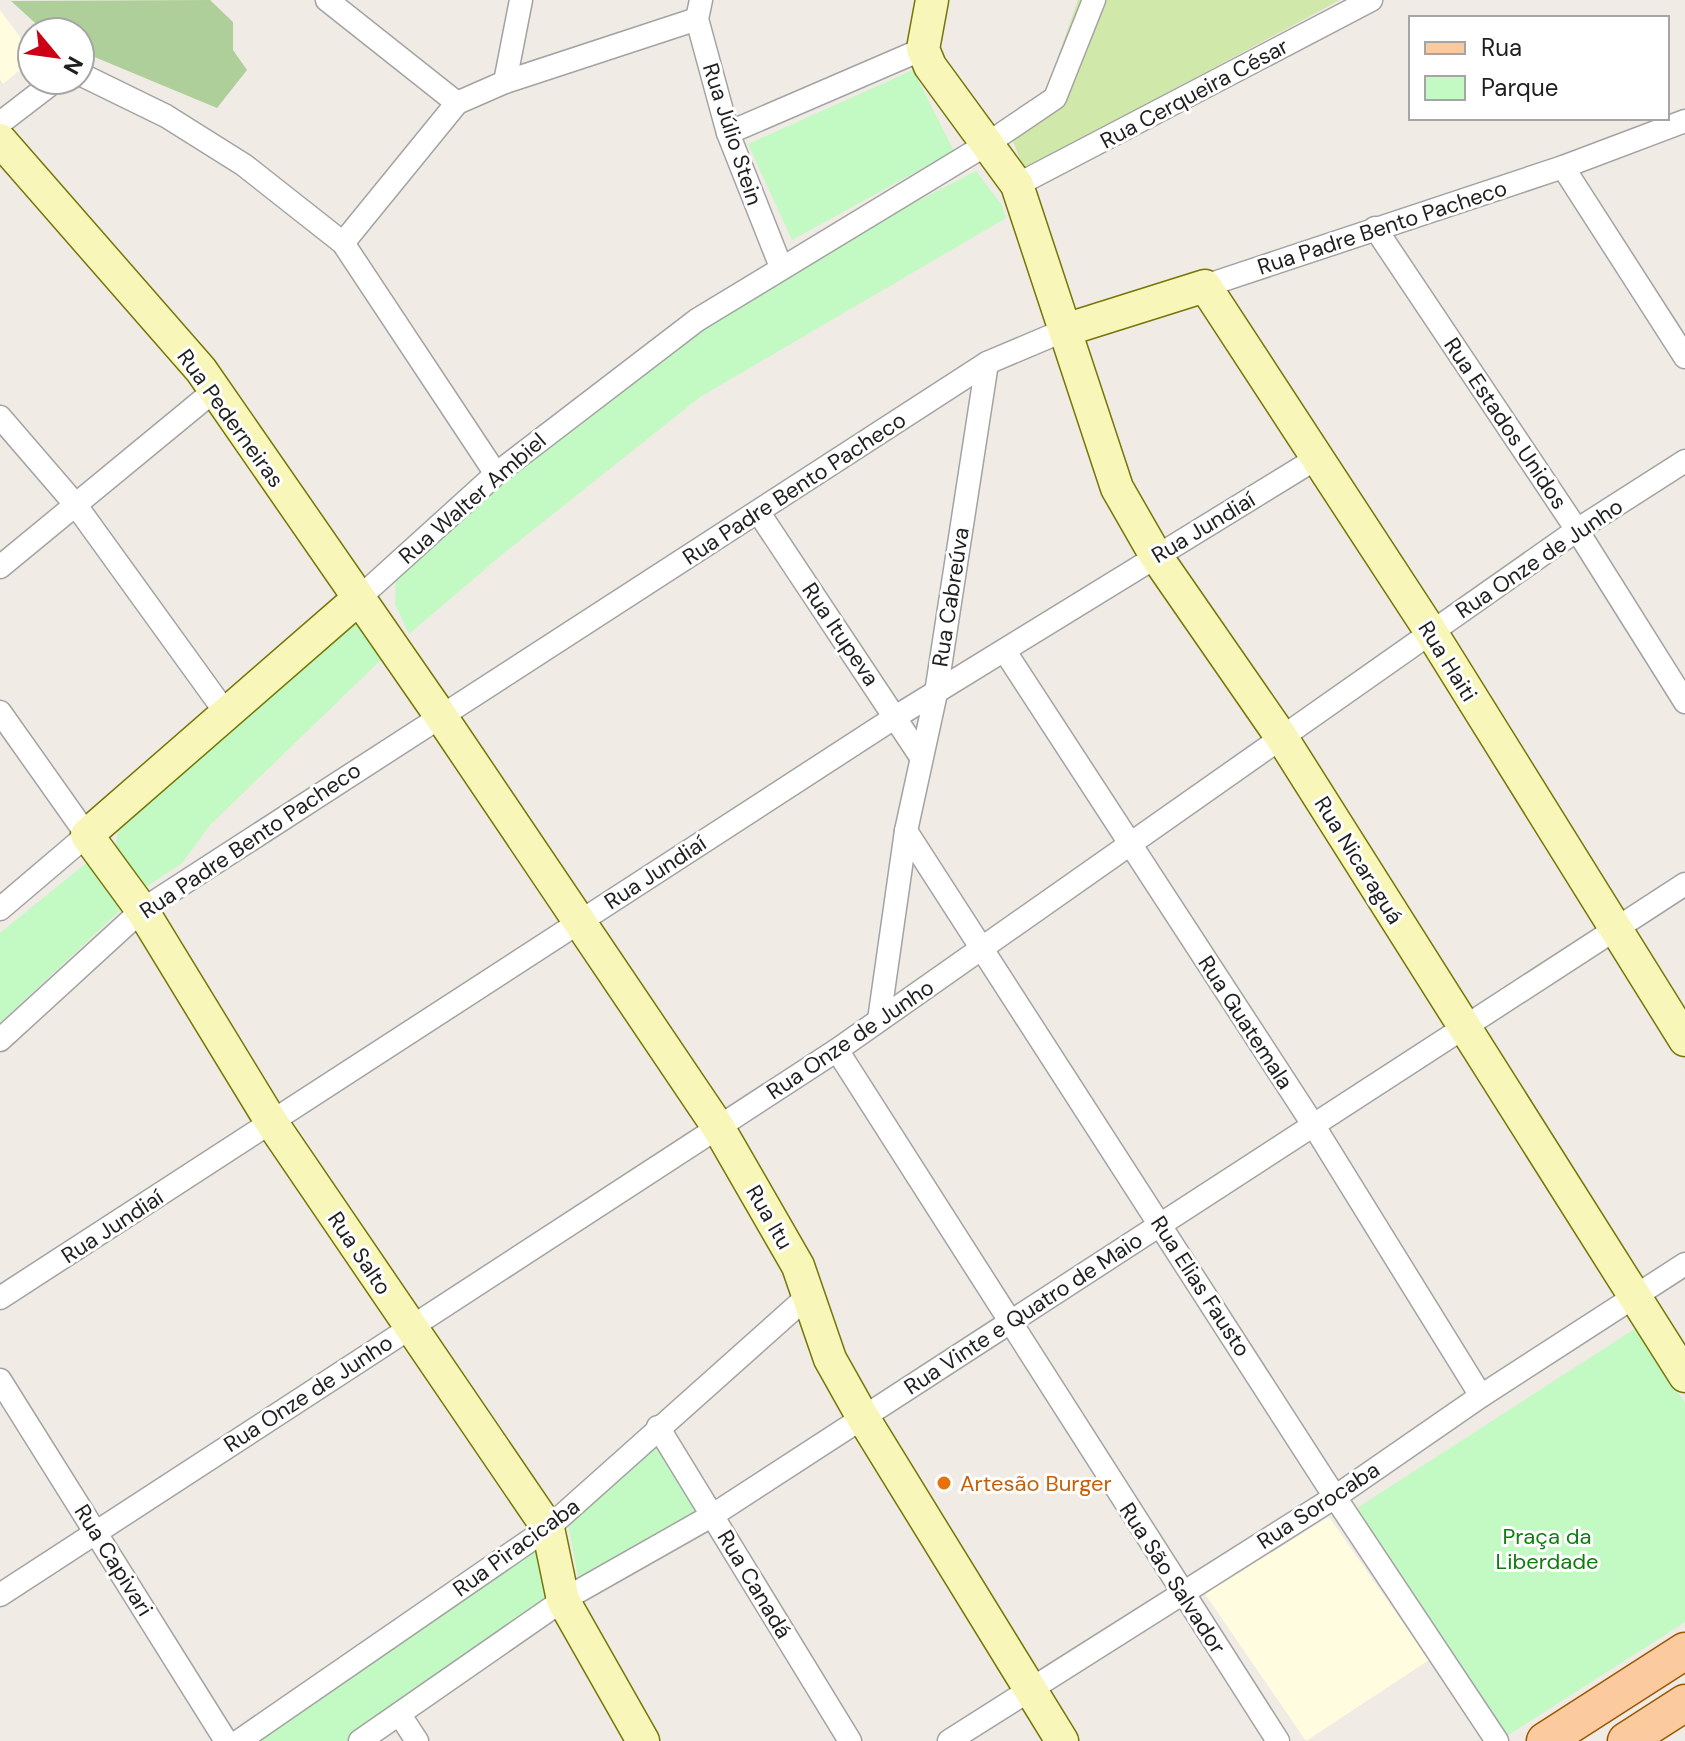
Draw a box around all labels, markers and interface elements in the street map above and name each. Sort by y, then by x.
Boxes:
north arrow [16,16,96,96]
legend [1409,16,1669,120]
street label: Rua Cerqueira César [1095,32,1293,155]
text: Rua [1481,32,1522,63]
text: N [56,51,90,80]
street label: Rua Júlio Stein [696,59,769,209]
text: Parque [1481,72,1558,103]
street label: Rua Padre Bento Pacheco [1254,173,1511,282]
street label: Rua Estados Unidos [1437,332,1574,515]
street label: Rua Pederneiras [171,343,291,493]
street label: Rua Padre Bento Pacheco [677,405,912,572]
street label: Rua Walter Ambiel [393,426,552,570]
street label: Rua Jundiaí [1146,485,1260,570]
street label: Rua Onze de Junho [1450,492,1628,625]
street label: Rua Cabreúva [925,525,976,669]
street label: Rua Itupeva [795,577,886,692]
street label: Rua Haiti [1412,616,1484,707]
street label: Rua Padre Bento Pacheco [134,755,366,925]
street label: Rua Nicaraguá [1308,791,1409,930]
street label: Rua Jundiaí [599,829,712,916]
street label: Rua Guatemala [1192,950,1300,1095]
street label: Rua Onze de Junho [761,973,939,1106]
street label: Rua Itu [740,1180,800,1255]
street label: Rua Jundiaí [56,1183,169,1270]
street label: Rua Salto [321,1206,398,1301]
street label: Rua Elias Fausto [1144,1210,1257,1362]
street label: Rua Vinte e Quatro de Maio [899,1225,1148,1401]
street label: Rua Onze de Junho [218,1328,398,1459]
street label: Rua Sorocaba [1252,1455,1385,1556]
place label: Artesão Burger [960,1469,1112,1498]
marker: Artesão Burger [935,1474,953,1492]
street label: Rua Piracicaba [447,1492,585,1603]
street label: Rua São Salvador [1113,1497,1232,1659]
street label: Rua Capivari [68,1499,159,1622]
park label: Praça da Liberdade [1496,1522,1598,1576]
street label: Rua Canadá [711,1525,798,1644]

